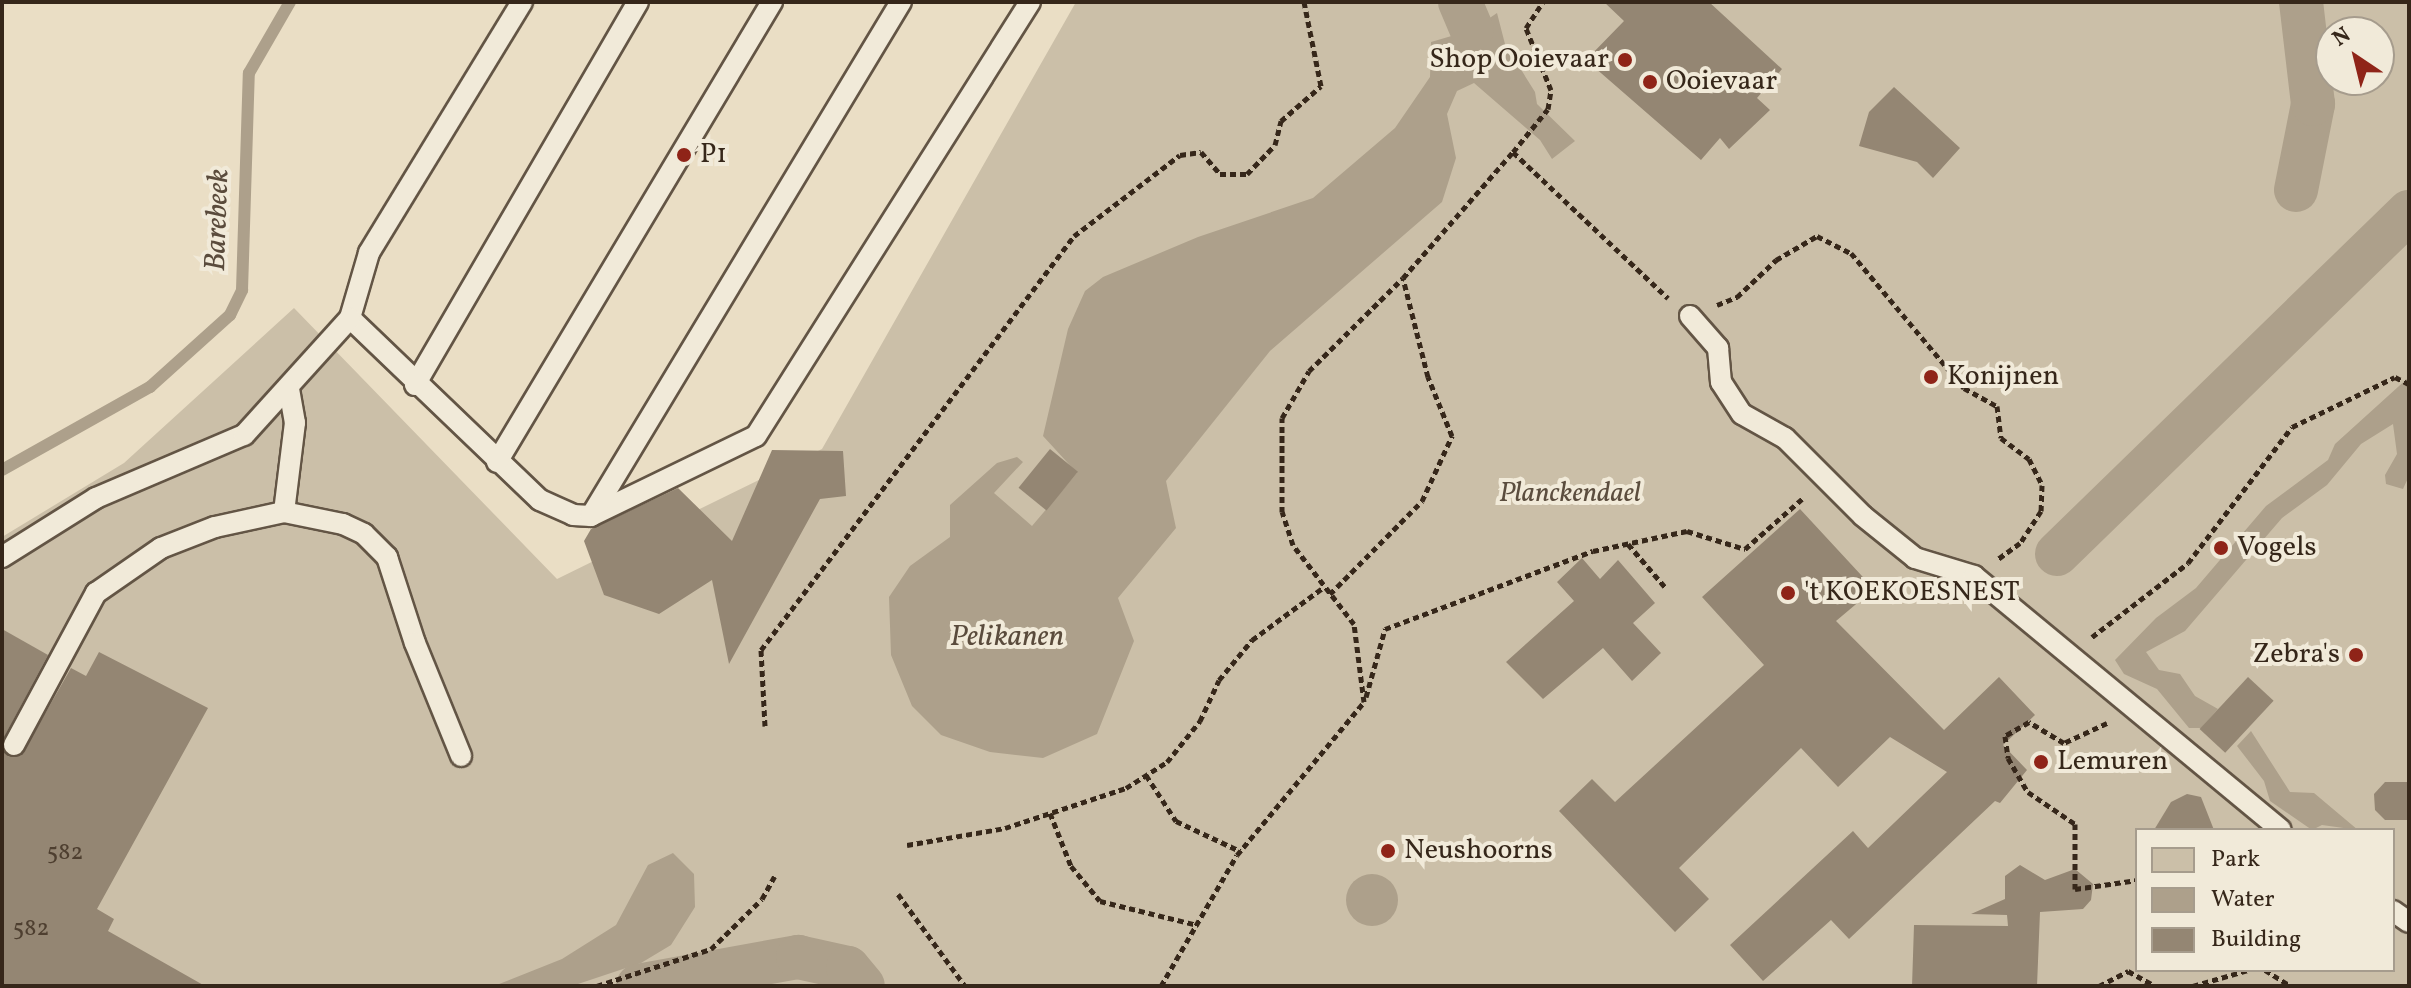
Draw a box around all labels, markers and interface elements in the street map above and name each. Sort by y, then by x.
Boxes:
north arrow [2315,16,2395,96]
text: N [2327,20,2358,55]
place label: Shop Ooievaar [1429,43,1609,77]
marker: Shop Ooievaar [1616,51,1634,69]
place label: Ooievaar [1666,65,1777,99]
marker: Ooievaar [1641,73,1659,91]
place label: P1 [700,138,727,172]
marker: P1 [675,146,693,164]
water label: Barebeek [198,168,238,272]
place label: Konijnen [1947,360,2059,394]
marker: Konijnen [1922,368,1940,386]
park label: Planckendael [1499,477,1641,511]
place label: Vogels [2237,531,2316,565]
marker: Vogels [2212,539,2230,557]
place label: 't KOEKOESNEST [1804,576,2020,610]
marker: 't KOEKOESNEST [1779,584,1797,602]
water label: Pelikanen [950,619,1064,655]
place label: Zebra's [2253,638,2340,672]
marker: Zebra's [2347,646,2365,664]
place label: Lemuren [2057,745,2168,779]
marker: Lemuren [2032,753,2050,771]
legend [2135,828,2395,972]
place label: Neushoorns [1404,834,1553,868]
house number: 582 [47,840,83,868]
marker: Neushoorns [1379,842,1397,860]
text: Park [2211,843,2260,877]
text: Water [2211,883,2275,917]
house number: 582 [13,916,49,944]
text: Building [2211,923,2301,957]

